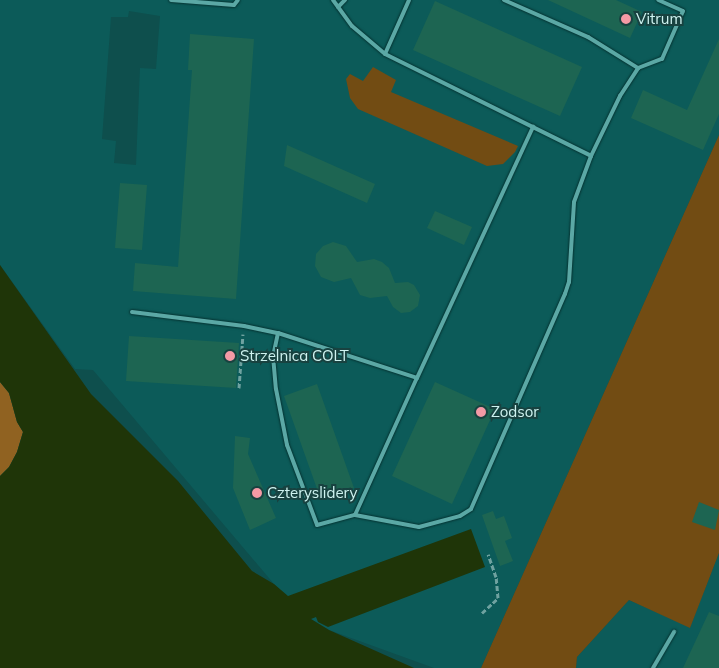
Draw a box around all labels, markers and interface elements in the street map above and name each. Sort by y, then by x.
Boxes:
place label: Vitrum [636,10,683,28]
marker: Vitrum [620,13,632,25]
place label: Strzelnica COLT [240,347,349,365]
marker: Strzelnica COLT [224,350,236,362]
place label: Zodsor [491,403,539,421]
marker: Zodsor [475,406,487,418]
place label: Czteryslidery [267,484,357,502]
marker: Czteryslidery [251,487,263,499]

